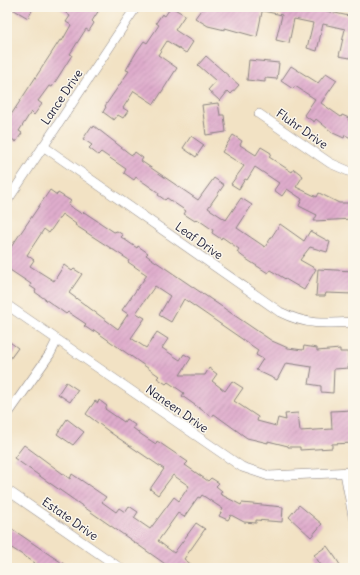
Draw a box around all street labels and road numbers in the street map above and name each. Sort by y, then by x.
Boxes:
street label: Lance Drive [38,66,86,127]
street label: Fluhr Drive [274,105,331,152]
street label: Leaf Drive [173,219,226,262]
street label: Naneen Drive [143,381,212,436]
street label: Estate Drive [39,494,101,543]

